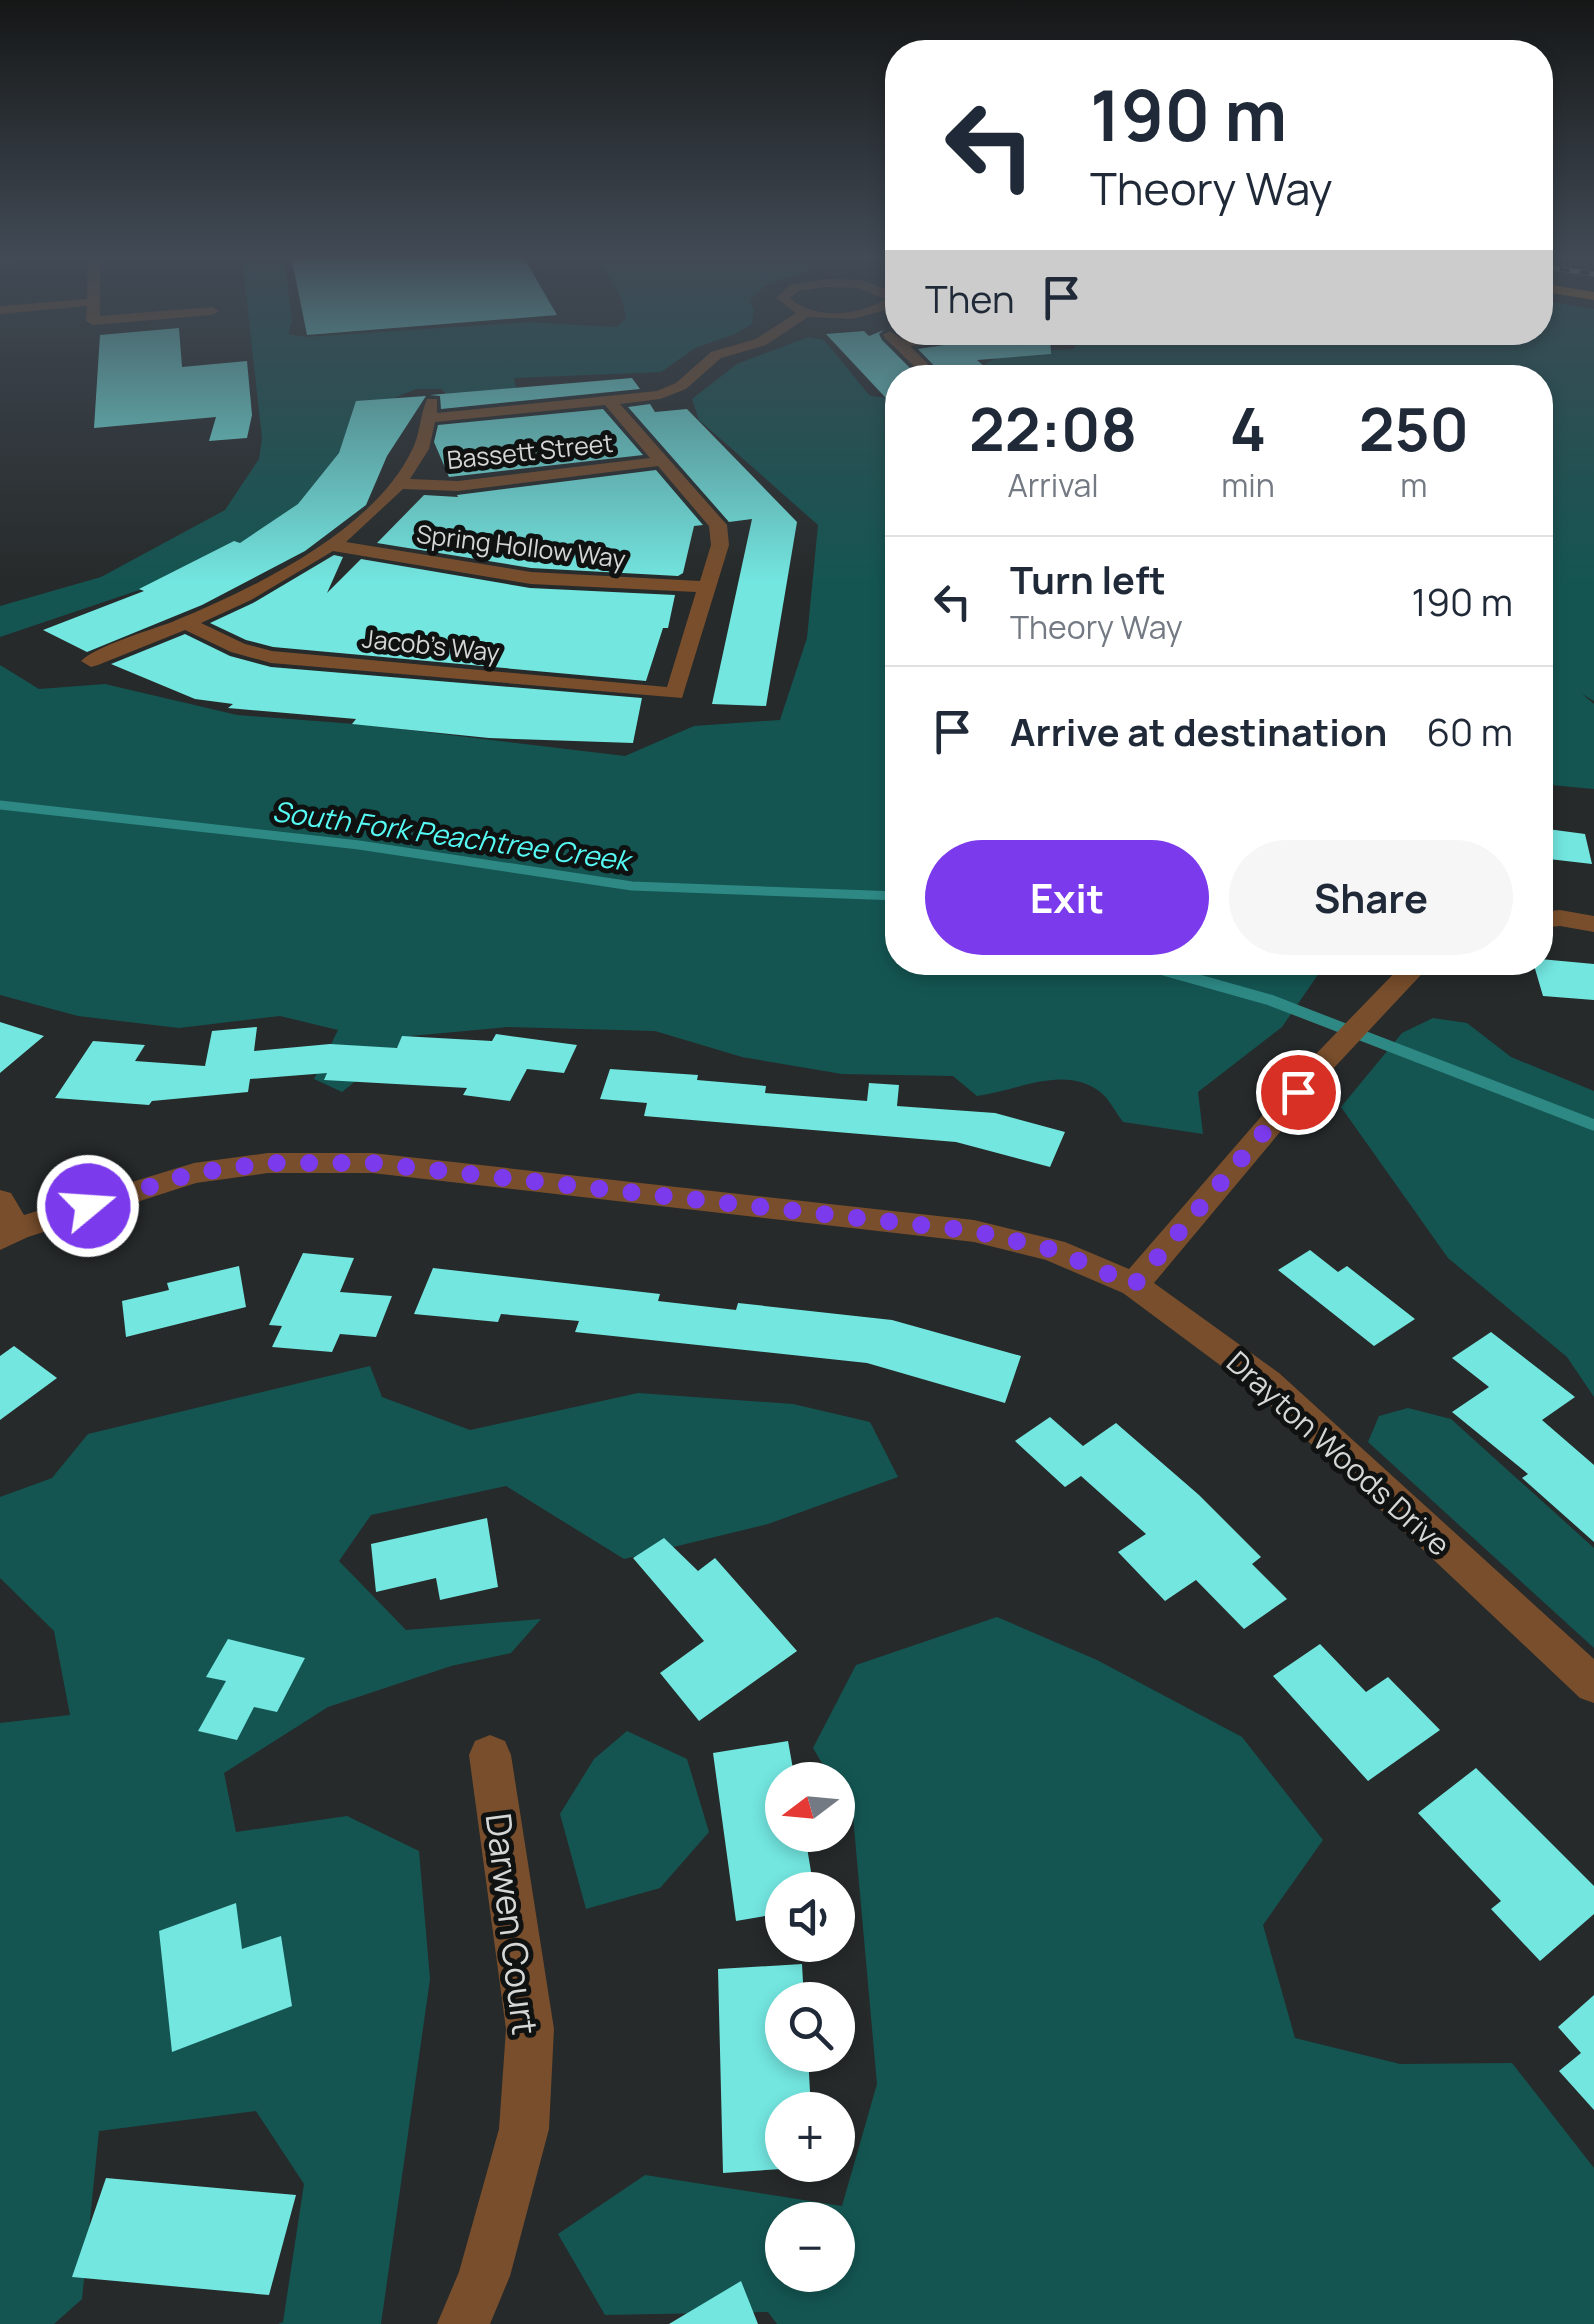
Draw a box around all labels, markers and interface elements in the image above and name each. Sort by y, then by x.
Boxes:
text: 190 m [1090,66,1287,162]
icon: left [925,80,1055,210]
text: Theory Way [1090,157,1333,219]
icon: arrive [1034,270,1089,325]
text: Then [925,272,1014,324]
text: 22:08 [969,387,1137,469]
text: 4 [1230,387,1266,469]
text: 250 [1359,387,1469,469]
street label: Bassett Street [445,425,615,477]
text: Arrival [1007,463,1099,507]
text: min [1221,463,1275,507]
text: m [1400,463,1427,507]
street label: Spring Hollow Way [414,516,628,576]
text: Turn left [1010,553,1166,605]
icon: left [925,574,980,629]
text: 190 m [1412,575,1513,627]
text: Theory Way [1010,605,1183,649]
street label: Jacob's Way [361,620,501,670]
icon: arrive [925,704,980,759]
text: Arrive at destination [1010,705,1387,757]
text: 60 m [1426,705,1513,757]
water label: South Fork Peachtree Creek [270,791,636,879]
button: Exit [925,840,1209,955]
button: Share [1229,840,1513,955]
pin [1256,1050,1341,1135]
icon: arrive [1271,1065,1326,1120]
position arrow [36,1154,140,1258]
street label: Drayton Woods Drive [1218,1342,1460,1564]
north arrow [765,1762,855,1852]
map controls [765,1762,855,2292]
street label: Darwen Court [475,1811,549,2037]
button: sound [765,1872,855,1962]
button: search [765,1982,855,2072]
button: + [765,2092,855,2182]
button: − [765,2202,855,2292]

